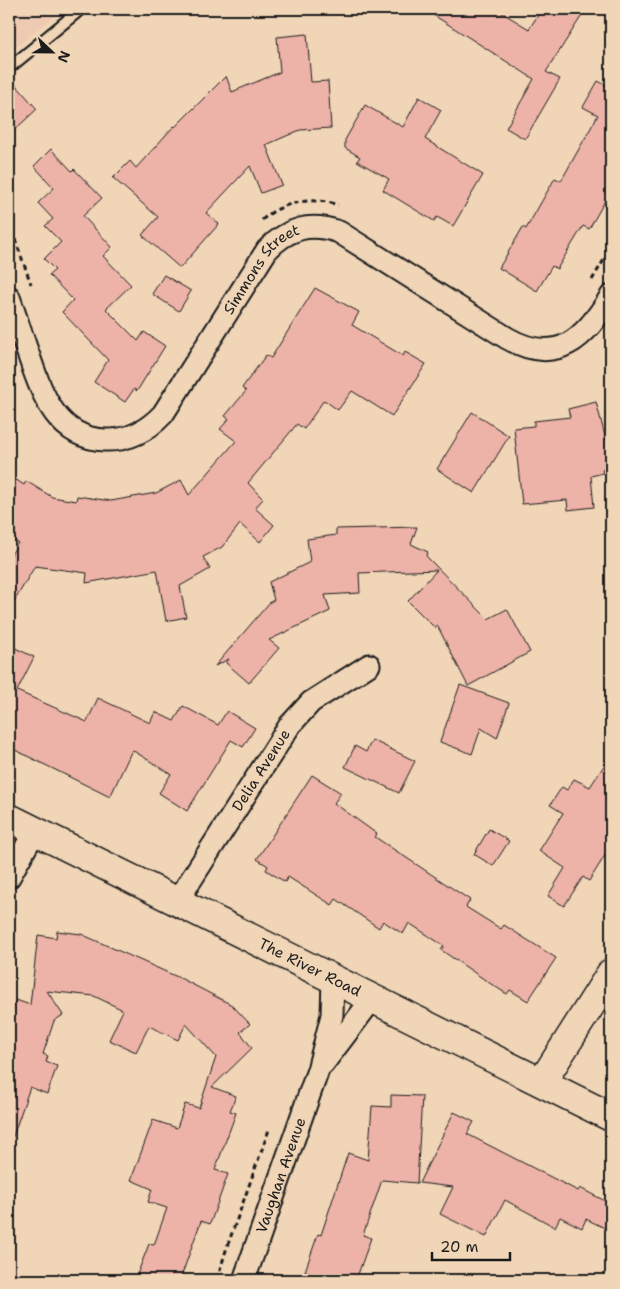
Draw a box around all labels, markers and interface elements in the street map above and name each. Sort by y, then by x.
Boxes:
north arrow [28,28,78,78]
text: N [54,48,74,65]
street label: Simmons Street [219,220,302,318]
street label: Delia Avenue [227,725,295,815]
street label: The River Road [255,934,365,1002]
street label: Vaughan Avenue [251,1115,311,1236]
scale bar [432,1229,510,1261]
text: 20 m [440,1237,479,1257]

